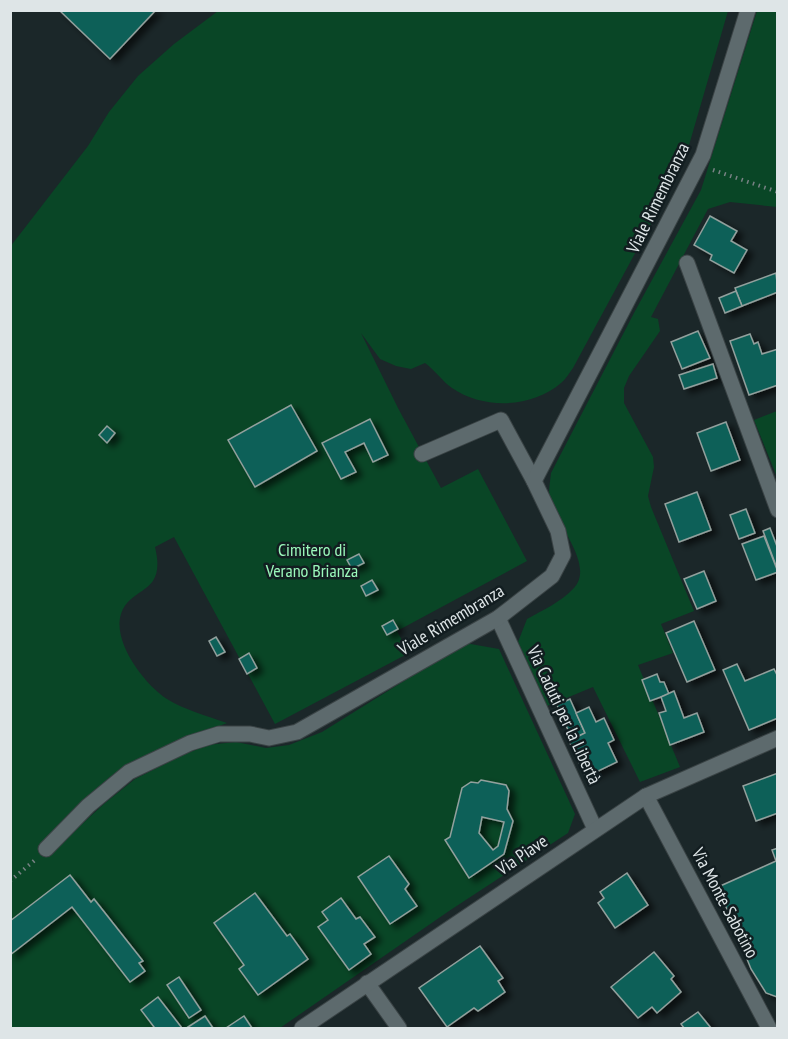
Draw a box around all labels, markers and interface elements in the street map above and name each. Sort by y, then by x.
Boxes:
street label: Viale Rimembranza [621,139,694,258]
park label: Cimitero di Verano Brianza [265,538,358,582]
street label: Viale Rimembranza [393,579,508,661]
street label: Via Caduti per la Libertà [522,641,607,788]
street label: Via Piave [491,829,552,881]
street label: Via Monte Sabotino [686,843,764,962]

